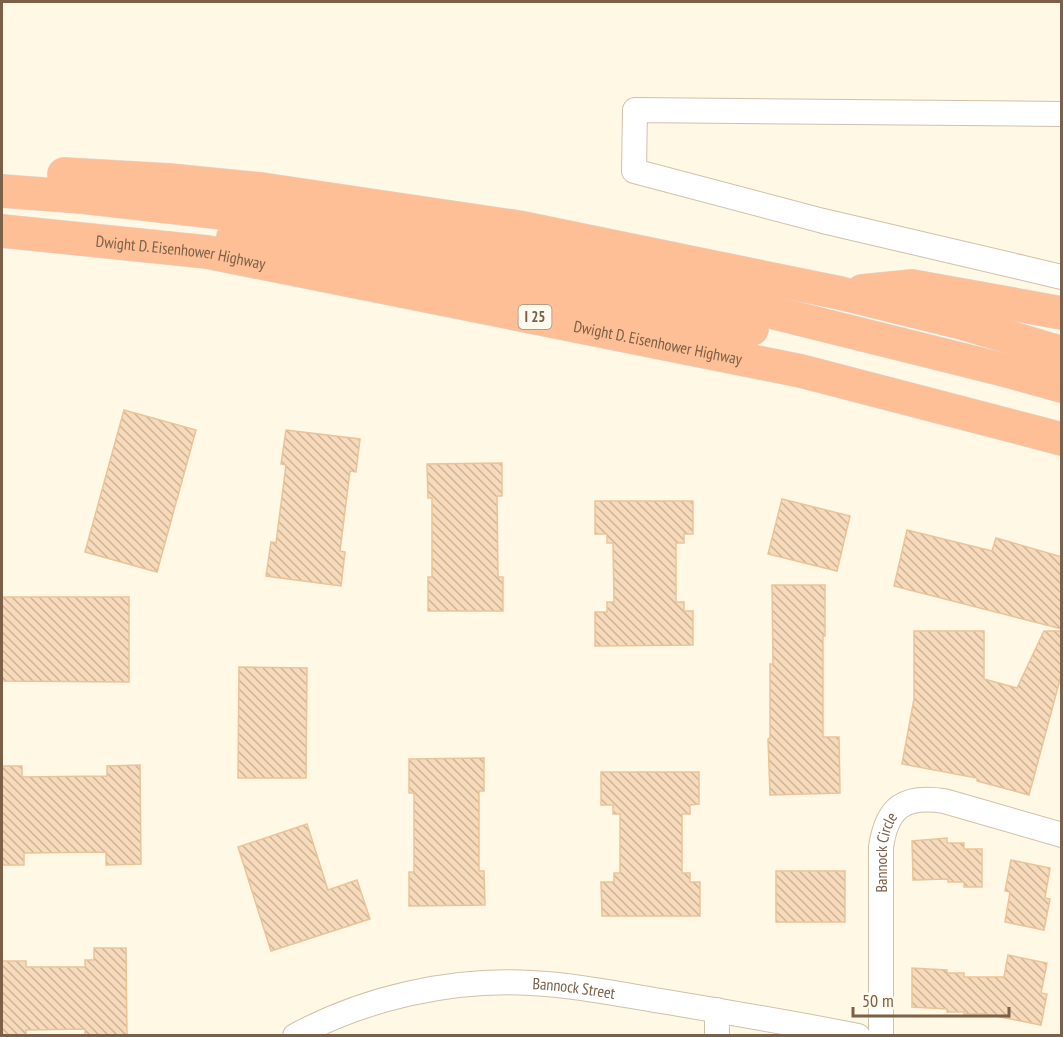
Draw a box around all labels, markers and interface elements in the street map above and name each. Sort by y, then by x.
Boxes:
street label: Dwight D. Eisenhower Highway [95,231,267,274]
road number: I 25 [518,305,552,329]
street label: Dwight D. Eisenhower Highway [572,316,744,369]
street label: Bannock Circle [871,808,901,893]
street label: Bannock Street [532,973,617,1003]
scale bar [853,980,1009,1018]
text: 50 m [862,989,894,1012]

